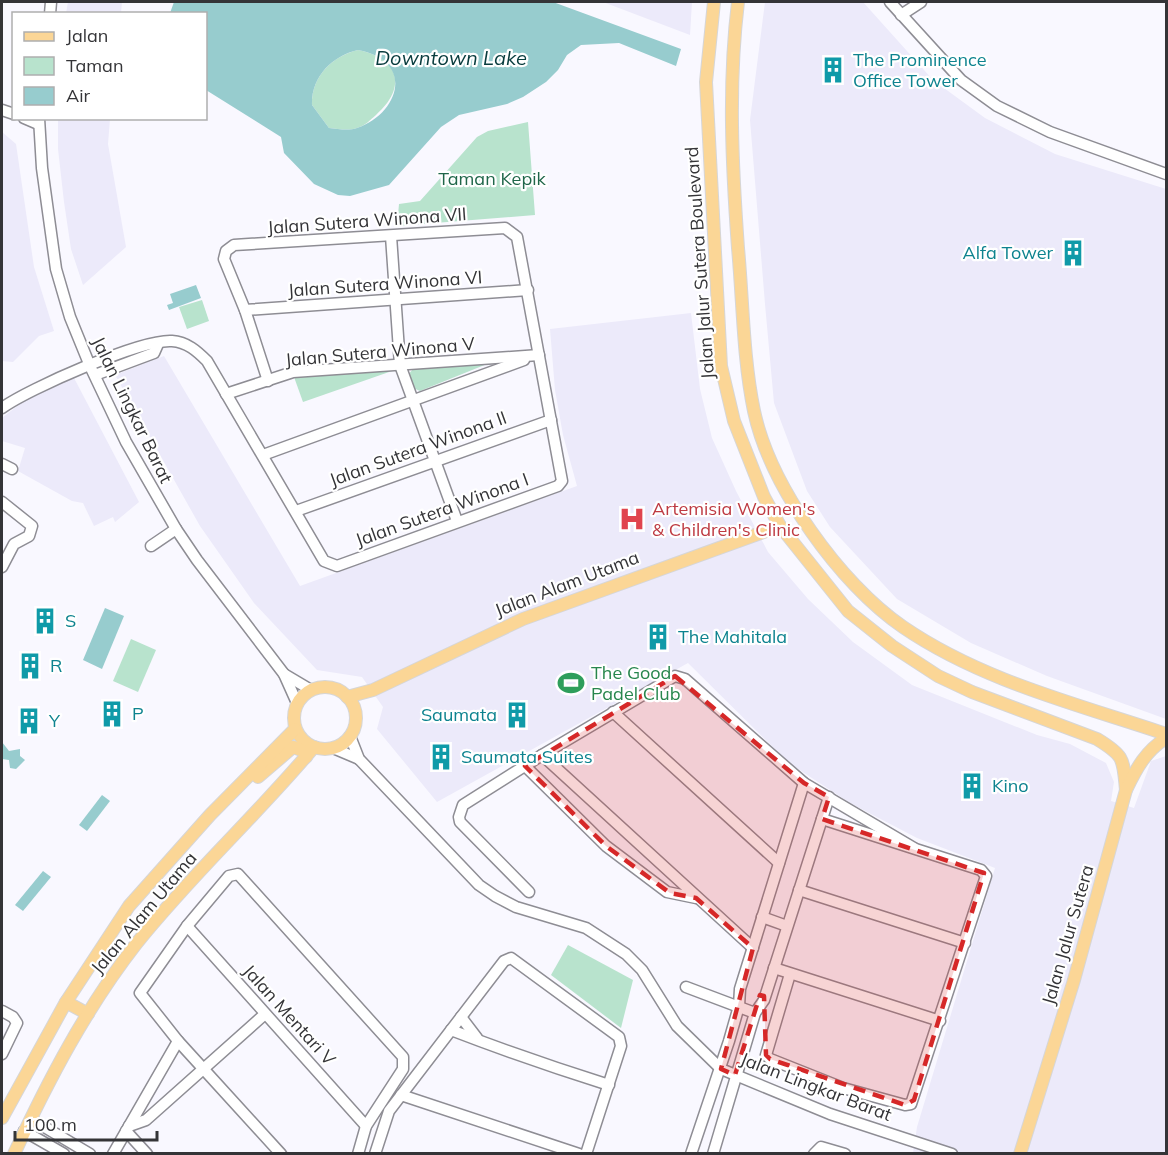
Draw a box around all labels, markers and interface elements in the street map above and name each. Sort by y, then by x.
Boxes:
legend [12,12,207,120]
text: Jalan [66,24,108,47]
water label: Downtown Lake [375,45,527,70]
place label: The Prominence Office Tower [853,48,987,92]
text: Taman [66,54,123,77]
building icon: The Prominence Office Tower [818,55,848,85]
text: Air [66,84,91,107]
street label: Jalan Jalur Sutera Boulevard [680,146,719,380]
park label: Taman Kepik [438,167,546,190]
street label: Jalan Sutera Winona VII [267,202,467,239]
building icon: Alfa Tower [1058,238,1088,268]
place label: Alfa Tower [963,241,1053,264]
street label: Jalan Sutera Winona VI [287,265,483,302]
street label: Jalan Sutera Winona V [284,332,476,371]
street label: Jalan Lingkar Barat [87,333,178,487]
street label: Jalan Sutera Winona II [326,406,510,491]
street label: Jalan Sutera Winona I [352,468,531,552]
place label: Artemisia Women's & Children's Clinic [652,497,815,541]
hospital icon: Artemisia Women's & Children's Clinic [617,504,647,534]
street label: Jalan Alam Utama [491,545,642,622]
building icon: S [30,606,60,636]
place label: S [65,609,76,632]
building icon: The Mahitala [643,622,673,652]
place label: The Mahitala [678,625,787,648]
building icon: R [15,651,45,681]
place label: R [50,654,62,677]
place label: The Good Padel Club [591,661,680,705]
sports icon: The Good Padel Club [556,668,586,698]
building icon: P [97,699,127,729]
building icon: Saumata [502,700,532,730]
place label: P [132,702,144,725]
place label: Saumata [421,703,497,726]
building icon: Y [14,706,44,736]
place label: Y [48,709,61,732]
building icon: Saumata Suites [426,742,456,772]
place label: Saumata Suites [461,745,593,768]
building icon: Kino [957,771,987,801]
place label: Kino [992,774,1029,797]
street label: Jalan Alam Utama [86,847,202,979]
street label: Jalan Jalur Sutera [1037,862,1098,1007]
street label: Jalan Mentari V [238,959,341,1070]
street label: Jalan Lingkar Barat [737,1047,895,1126]
scale bar [15,1104,158,1142]
text: 100 m [24,1113,77,1136]

